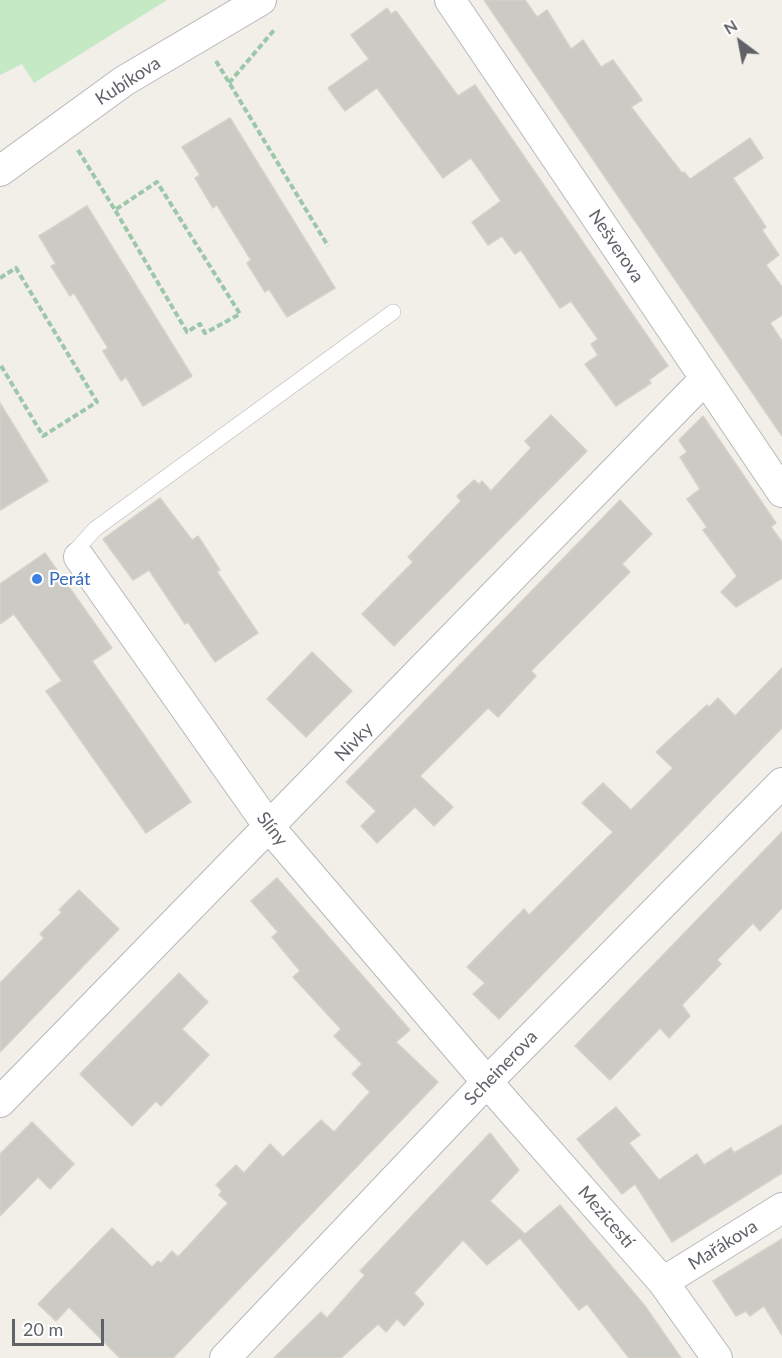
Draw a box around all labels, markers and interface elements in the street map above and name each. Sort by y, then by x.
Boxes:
north arrow [710,12,770,72]
text: N [720,15,740,38]
street label: Kubíkova [92,52,164,110]
street label: Nešverova [584,205,648,287]
place label: Perát [49,568,91,590]
marker: Perát [30,572,44,586]
street label: Nivky [330,718,378,766]
street label: Slíny [252,808,292,850]
street label: Scheinerova [460,1026,542,1110]
street label: Mezicestí [573,1182,639,1252]
street label: Mařákova [684,1215,762,1275]
scale bar [15,1307,106,1345]
text: 20 m [23,1318,63,1340]

